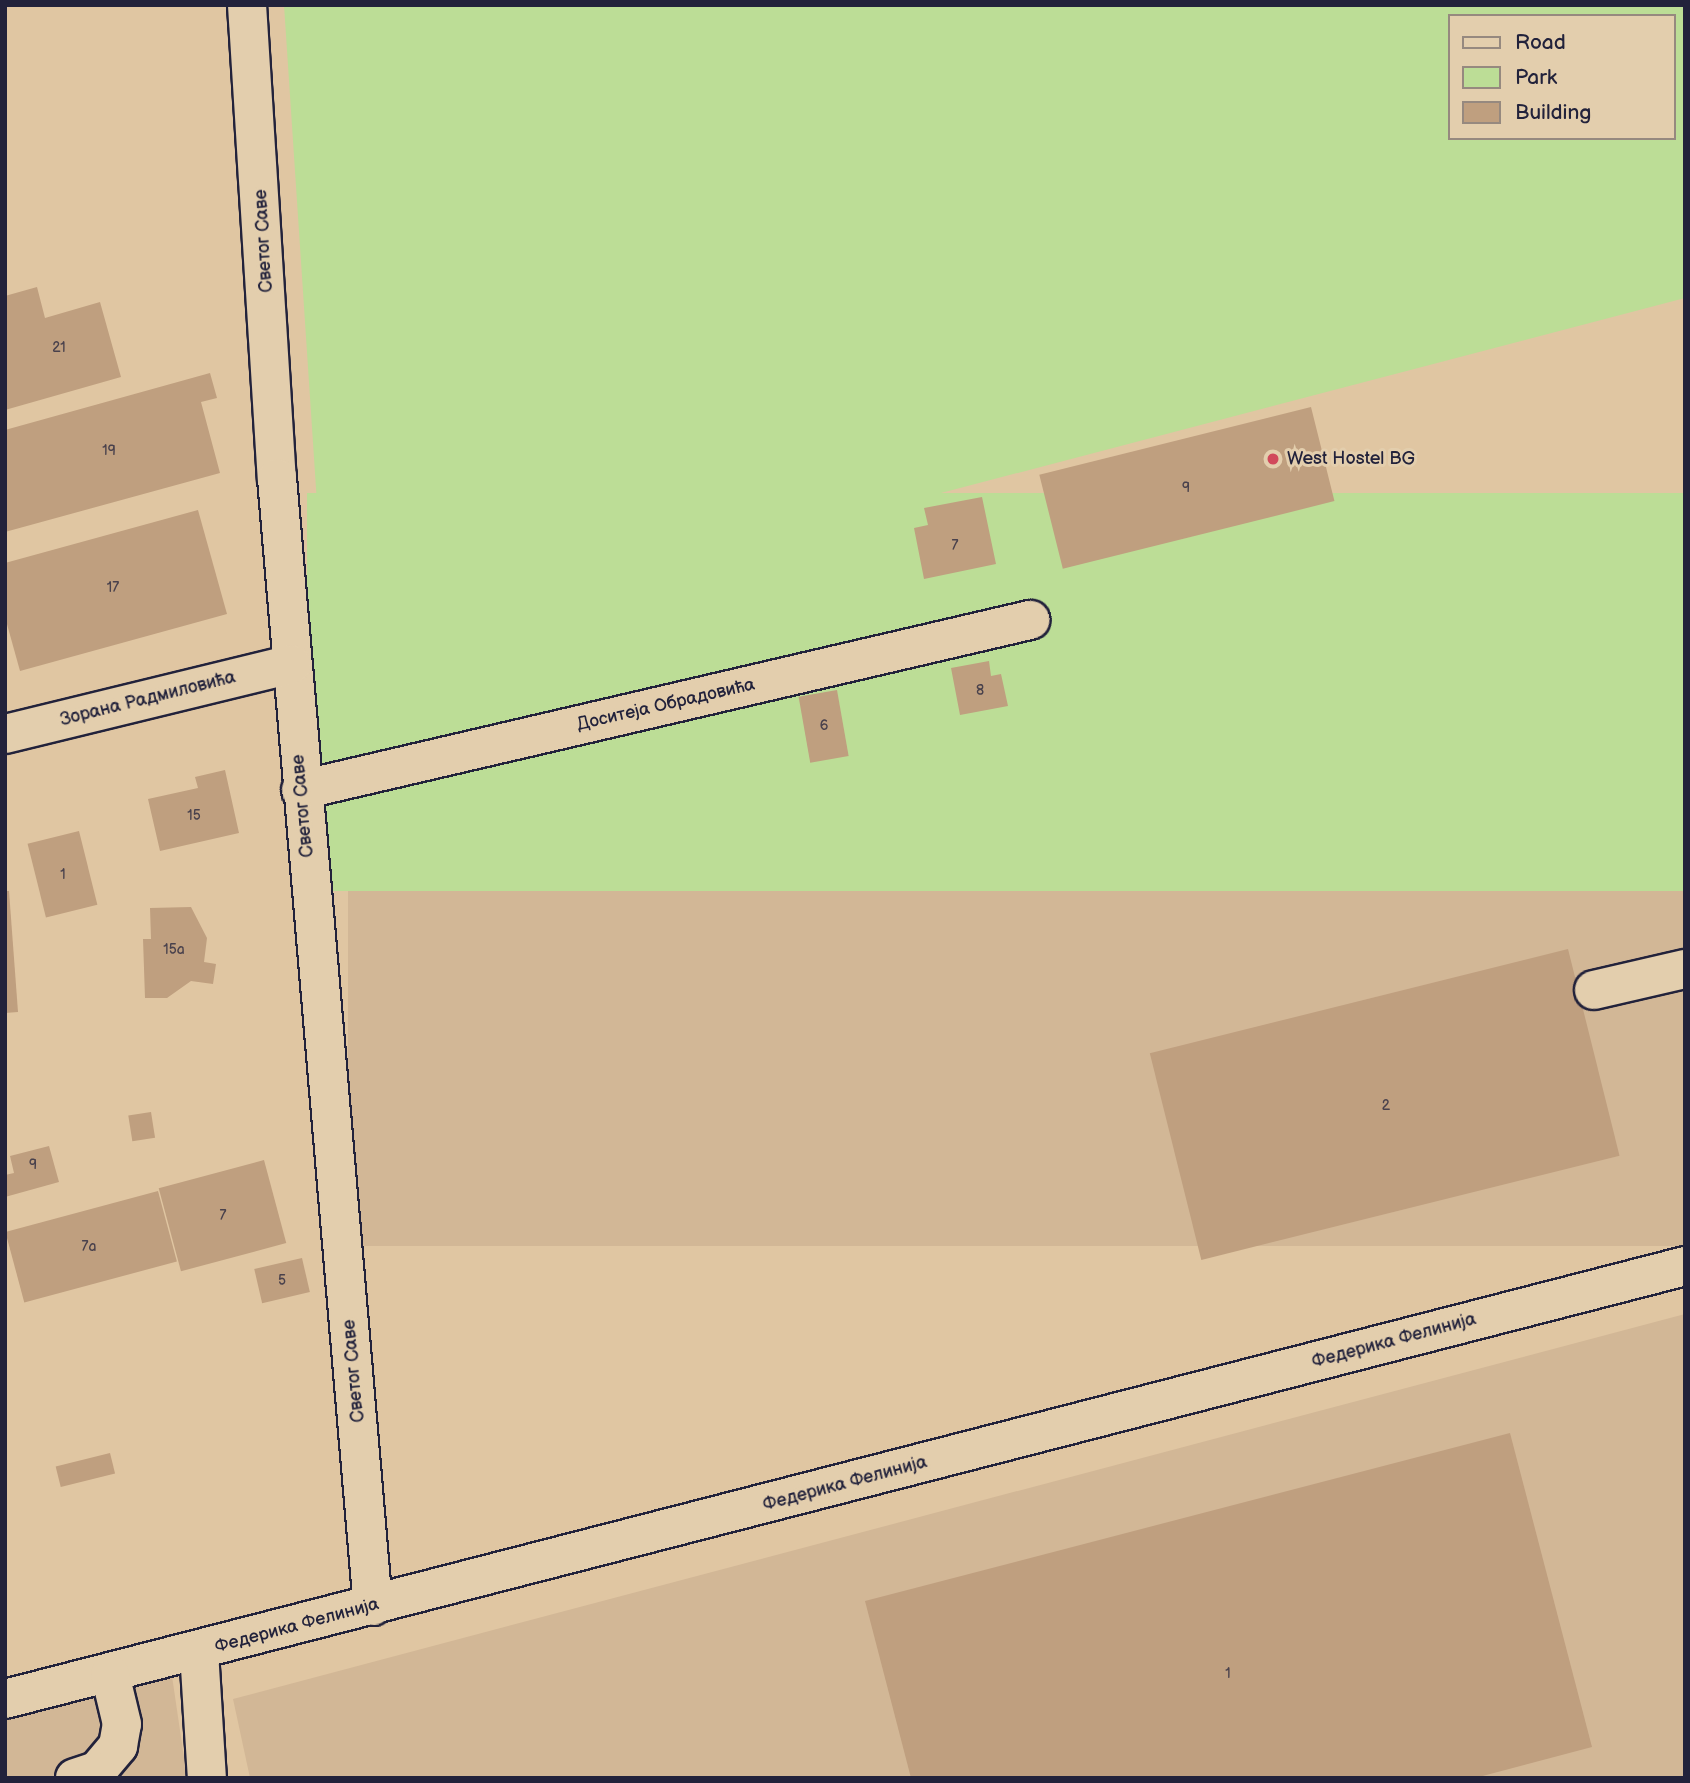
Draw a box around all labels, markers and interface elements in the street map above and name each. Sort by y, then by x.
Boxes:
legend [1448,14,1676,140]
text: Road [1515,30,1566,55]
text: Park [1515,65,1557,90]
text: Building [1515,100,1591,125]
street label: Светог Саве [251,189,277,293]
house number: 21 [52,340,66,356]
house number: 19 [102,443,116,459]
place label: West Hostel BG [1287,448,1415,470]
marker: West Hostel BG [1265,451,1281,467]
house number: 9 [1182,480,1190,496]
house number: 7 [952,538,958,554]
house number: 17 [107,580,119,596]
street label: Зорана Радмиловића [58,667,238,731]
street label: Доситеја Обрадовића [575,674,757,736]
house number: 8 [976,683,984,699]
house number: 6 [820,718,828,734]
street label: Светог Саве [288,754,318,858]
house number: 15 [187,808,201,824]
house number: 1 [60,867,66,883]
house number: 15a [163,942,185,958]
house number: 2 [1382,1098,1390,1114]
house number: 9 [29,1157,37,1173]
house number: 7 [220,1208,226,1224]
house number: 7a [82,1239,96,1255]
house number: 5 [278,1273,286,1289]
street label: Федерика Фелинија [1310,1309,1478,1373]
street label: Светог Саве [339,1319,369,1423]
street label: Федерика Фелинија [761,1452,929,1516]
street label: Федерика Фелинија [213,1594,381,1658]
house number: 1 [1225,1666,1231,1682]

